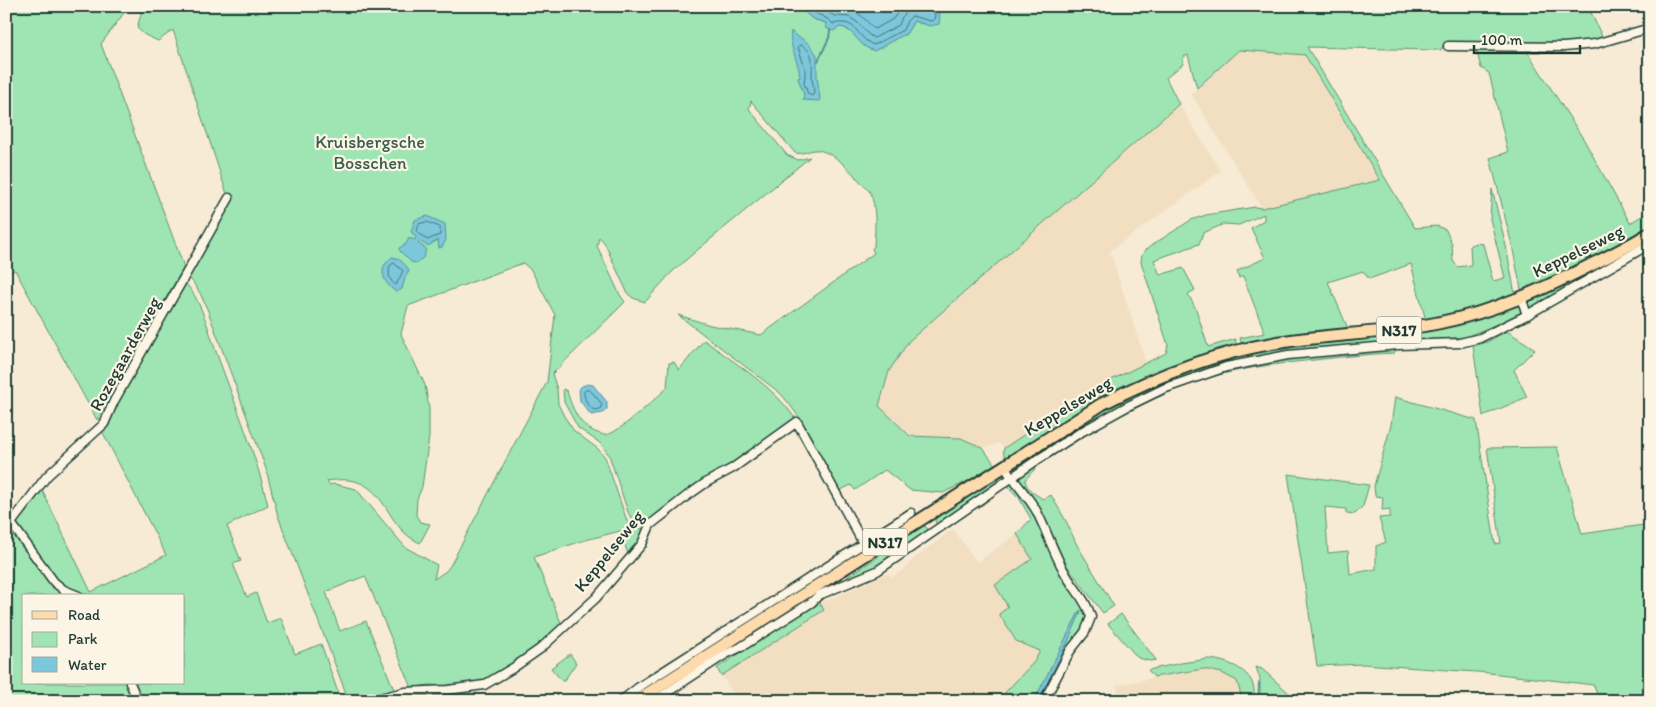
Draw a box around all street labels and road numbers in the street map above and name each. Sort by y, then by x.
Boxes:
street label: Keppelseweg [1529,219,1628,283]
street label: Rozegaarderweg [85,292,166,415]
road number: N317 [1376,316,1422,344]
street label: Keppelseweg [1020,371,1117,441]
street label: Keppelseweg [569,505,649,596]
road number: N317 [862,528,908,556]

